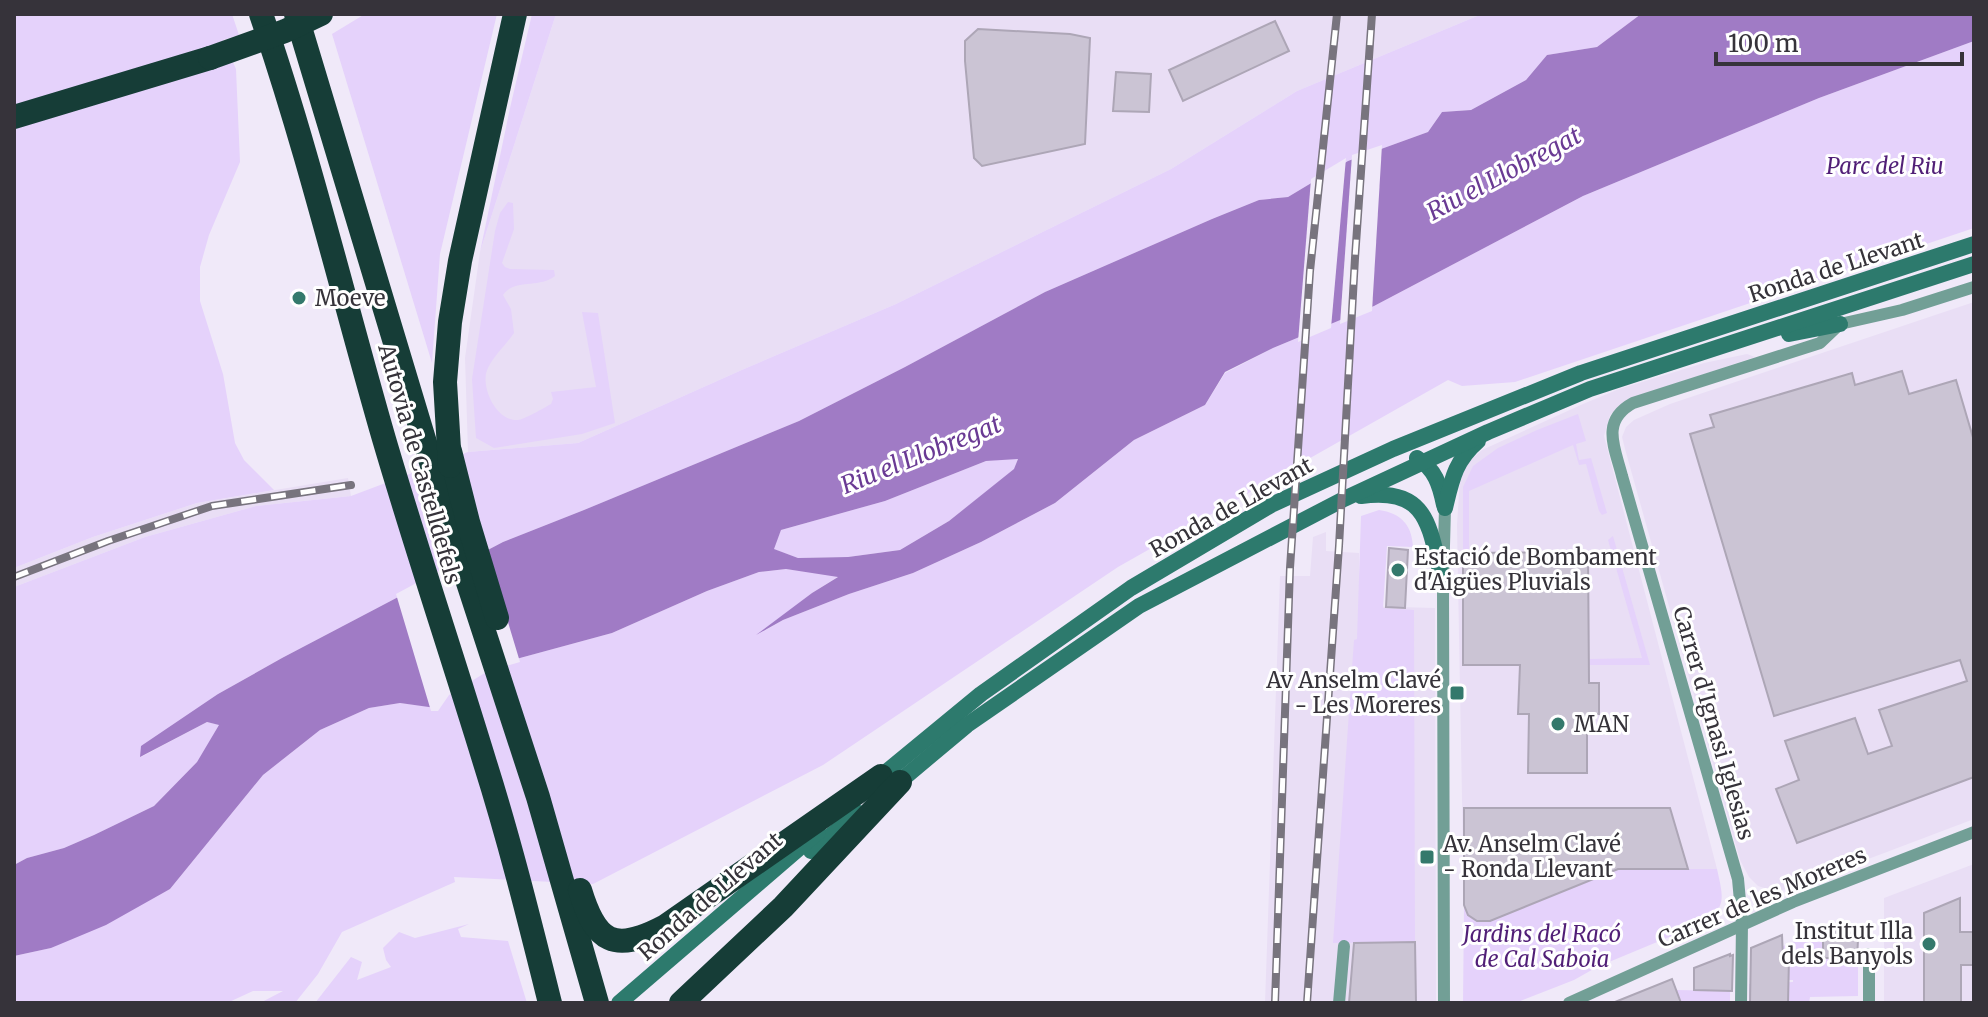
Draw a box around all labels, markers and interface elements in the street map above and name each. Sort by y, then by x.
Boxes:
scale bar [1716,16,1962,66]
text: 100 m [1728,28,1799,59]
water label: Riu el Llobregat [1421,120,1587,227]
park label: Parc del Riu [1826,152,1944,180]
street label: Ronda de Llevant [1745,225,1927,308]
place label: Moeve [315,284,386,312]
marker: Moeve [290,289,308,307]
street label: Autovia de Castelldefels [372,340,468,587]
water label: Riu el Llobregat [836,408,1006,501]
street label: Ronda de Llevant [1145,450,1318,563]
place label: Estació de Bombament d'Aigües Pluvials [1414,543,1657,596]
marker: Estació de Bombament d'Aigües Pluvials [1389,561,1407,579]
street label: Carrer d'Ignasi Iglesias [1667,603,1761,843]
place label: Av Anselm Clavé - Les Moreres [1265,666,1441,719]
marker: Av Anselm Clavé - Les Moreres [1448,684,1466,702]
place label: MAN [1574,710,1629,738]
marker: MAN [1549,715,1567,733]
street label: Ronda de Llevant [632,825,788,966]
place label: Av. Anselm Clavé - Ronda Llevant [1442,830,1621,883]
street label: Carrer de les Moreres [1654,840,1870,954]
marker: Av. Anselm Clavé - Ronda Llevant [1418,848,1436,866]
place label: Institut Illa dels Banyols [1781,917,1913,970]
park label: Jardins del Racó de Cal Saboia [1461,920,1621,973]
marker: Institut Illa dels Banyols [1920,935,1938,953]

